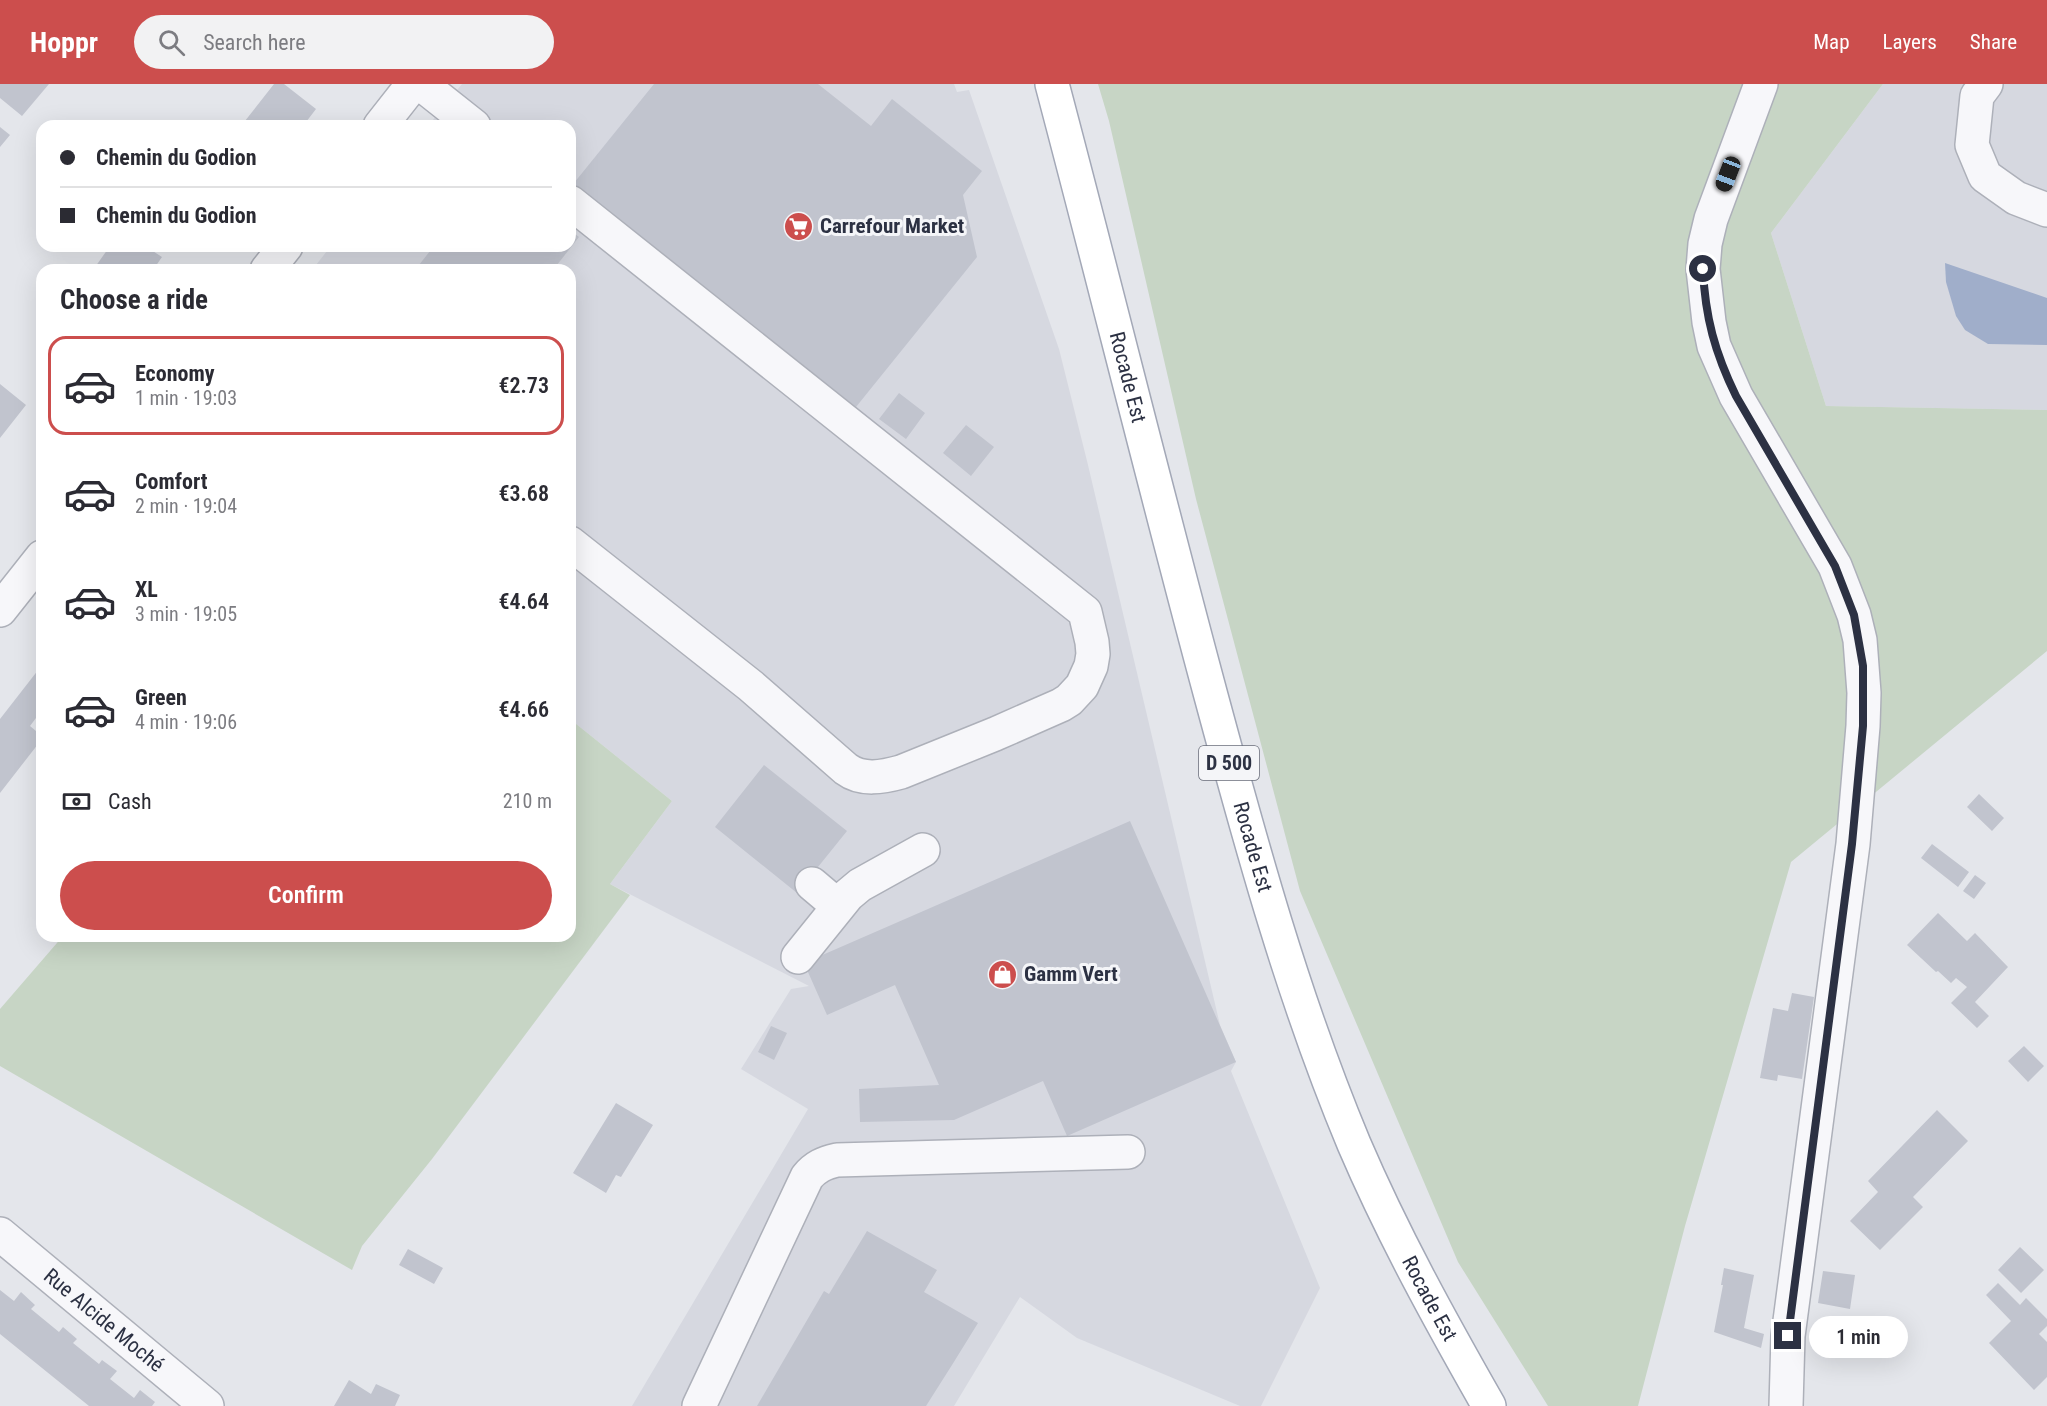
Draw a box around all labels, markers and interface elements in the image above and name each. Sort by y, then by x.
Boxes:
search box [134,15,554,69]
text: Hoppr [30,26,98,59]
icon: search [155,26,188,59]
text: Search here [203,30,305,55]
text: Map [1813,30,1850,54]
text: Layers [1883,30,1937,54]
text: Share [1970,30,2017,54]
text: Chemin du Godion [96,145,257,170]
car [1713,154,1743,194]
text: Chemin du Godion [96,203,257,228]
supermarket icon: Carrefour Market [783,210,815,242]
place label: Carrefour Market [820,214,964,238]
route start [1689,255,1716,282]
text: Choose a ride [60,284,208,316]
street label: Rocade Est [1105,329,1151,425]
icon: car [63,359,117,413]
text: Economy [135,361,215,386]
text: €2.73 [498,373,549,398]
text: 1 min · 19:03 [135,386,237,410]
icon: car [63,467,117,521]
text: Comfort [135,469,208,494]
text: €3.68 [498,481,549,506]
text: 2 min · 19:04 [135,494,237,518]
icon: car [63,575,117,629]
text: XL [135,577,158,602]
text: €4.64 [498,589,549,614]
text: 3 min · 19:05 [135,602,237,626]
icon: car [63,683,117,737]
text: Green [135,685,187,710]
text: €4.66 [498,697,549,722]
text: 4 min · 19:06 [135,710,237,734]
road number: D 500 [1199,746,1259,780]
icon: cash [60,785,93,818]
text: Cash [108,789,152,814]
text: 210 m [503,789,552,813]
street label: Rocade Est [1228,799,1277,895]
button: Confirm [60,861,552,930]
shop icon: Gamm Vert [987,958,1019,990]
place label: Gamm Vert [1024,962,1118,986]
street label: Rocade Est [1397,1252,1462,1345]
street label: Rue Alcide Moché [39,1264,169,1377]
callout: 1 min [1809,1315,1908,1357]
route end [1774,1322,1801,1349]
text: 1 min [1836,1325,1881,1349]

